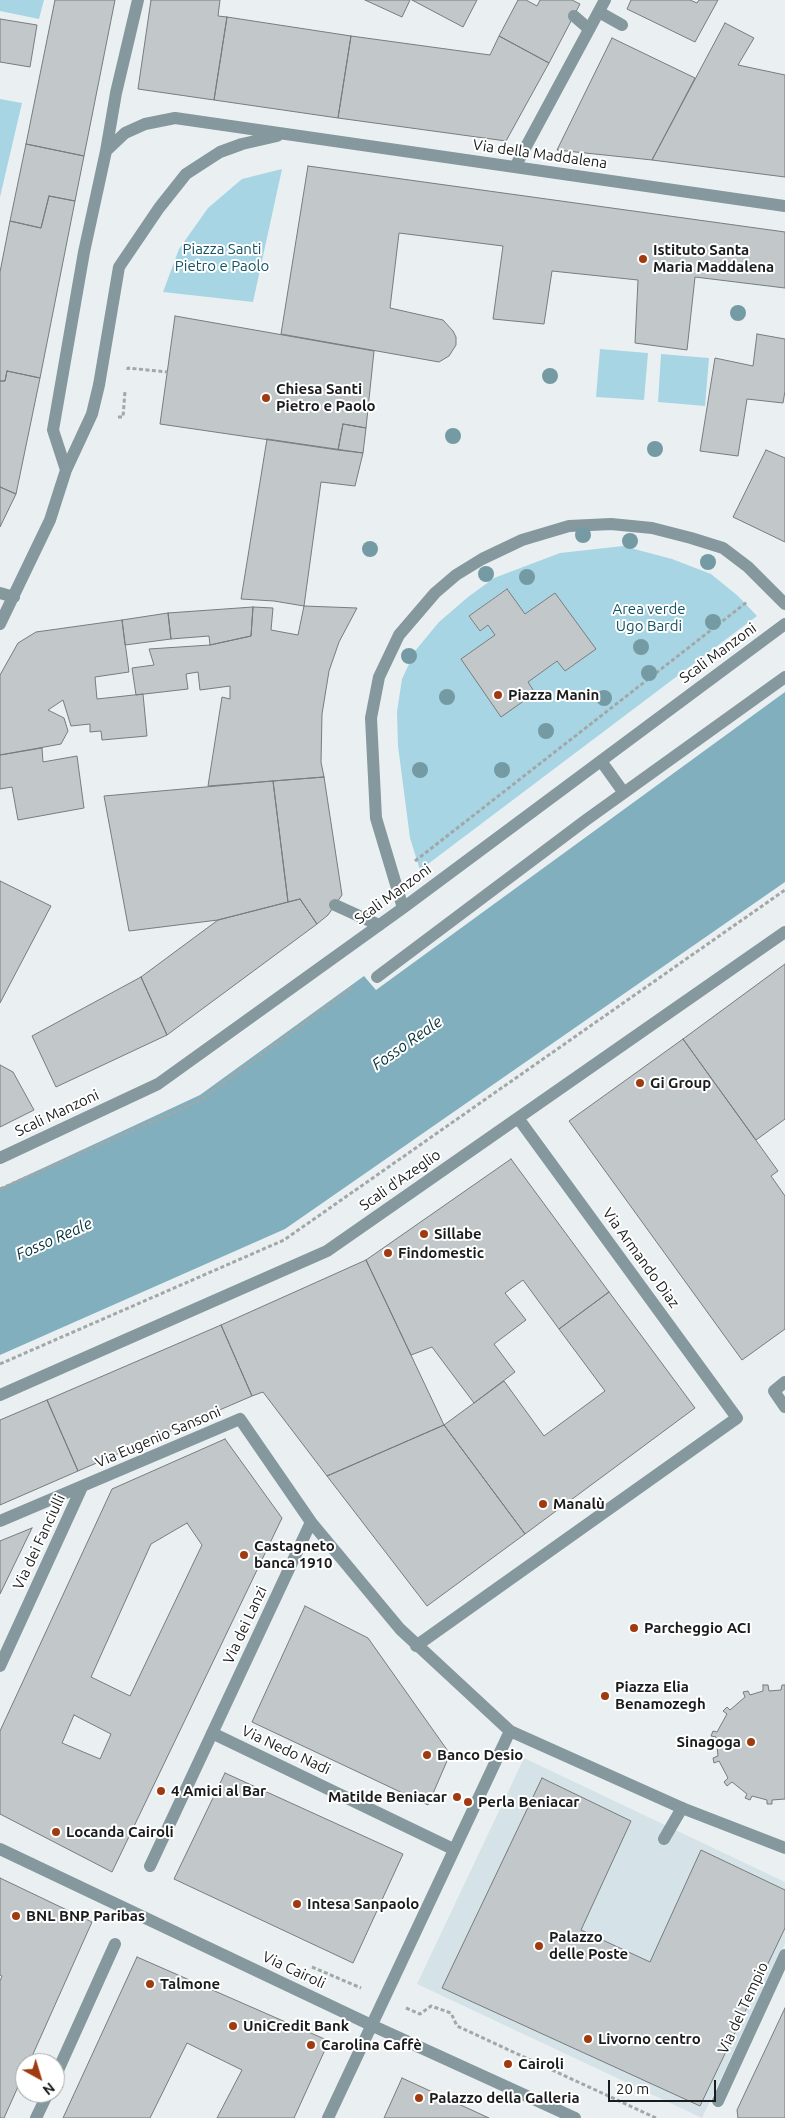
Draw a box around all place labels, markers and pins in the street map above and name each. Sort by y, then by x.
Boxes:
place label: Istituto Santa Maria Maddalena [653,241,774,276]
marker: Istituto Santa Maria Maddalena [637,253,649,265]
place label: Chiesa Santi Pietro e Paolo [276,380,376,415]
marker: Chiesa Santi Pietro e Paolo [260,392,272,404]
place label: Piazza Manin [508,686,599,704]
marker: Piazza Manin [492,689,504,701]
place label: Gi Group [650,1074,711,1092]
marker: Gi Group [634,1077,646,1089]
place label: Sillabe [434,1225,482,1243]
marker: Sillabe [418,1228,430,1240]
place label: Findomestic [398,1244,484,1262]
marker: Findomestic [382,1247,394,1259]
place label: Manalù [553,1495,605,1513]
marker: Manalù [537,1498,549,1510]
place label: Castagneto banca 1910 [254,1537,335,1572]
marker: Castagneto banca 1910 [238,1549,250,1561]
place label: Parcheggio ACI [644,1619,751,1637]
marker: Parcheggio ACI [628,1622,640,1634]
place label: Piazza Elia Benamozegh [615,1678,706,1713]
marker: Piazza Elia Benamozegh [599,1690,611,1702]
place label: Sinagoga [677,1733,741,1751]
marker: Sinagoga [745,1736,757,1748]
place label: Banco Desio [437,1746,523,1764]
marker: Banco Desio [421,1749,433,1761]
place label: 4 Amici al Bar [171,1782,266,1800]
marker: 4 Amici al Bar [155,1785,167,1797]
place label: Matilde Beniacar [328,1788,447,1806]
marker: Matilde Beniacar [451,1791,463,1803]
place label: Perla Beniacar [478,1793,580,1811]
marker: Perla Beniacar [462,1796,474,1808]
place label: Locanda Cairoli [66,1823,174,1841]
marker: Locanda Cairoli [50,1826,62,1838]
place label: Intesa Sanpaolo [307,1895,419,1913]
marker: Intesa Sanpaolo [291,1898,303,1910]
place label: BNL BNP Paribas [26,1907,145,1925]
marker: BNL BNP Paribas [10,1910,22,1922]
place label: Palazzo delle Poste [549,1928,628,1963]
marker: Palazzo delle Poste [533,1940,545,1952]
place label: Talmone [160,1975,220,1993]
marker: Talmone [144,1978,156,1990]
place label: UniCredit Bank [243,2017,349,2035]
marker: UniCredit Bank [227,2020,239,2032]
place label: Livorno centro [598,2030,701,2048]
marker: Livorno centro [582,2033,594,2045]
place label: Carolina Caffè [321,2036,422,2054]
marker: Carolina Caffè [305,2039,317,2051]
place label: Cairoli [518,2055,564,2073]
marker: Cairoli [502,2058,514,2070]
place label: Palazzo della Galleria [429,2089,580,2107]
marker: Palazzo della Galleria [413,2092,425,2104]

